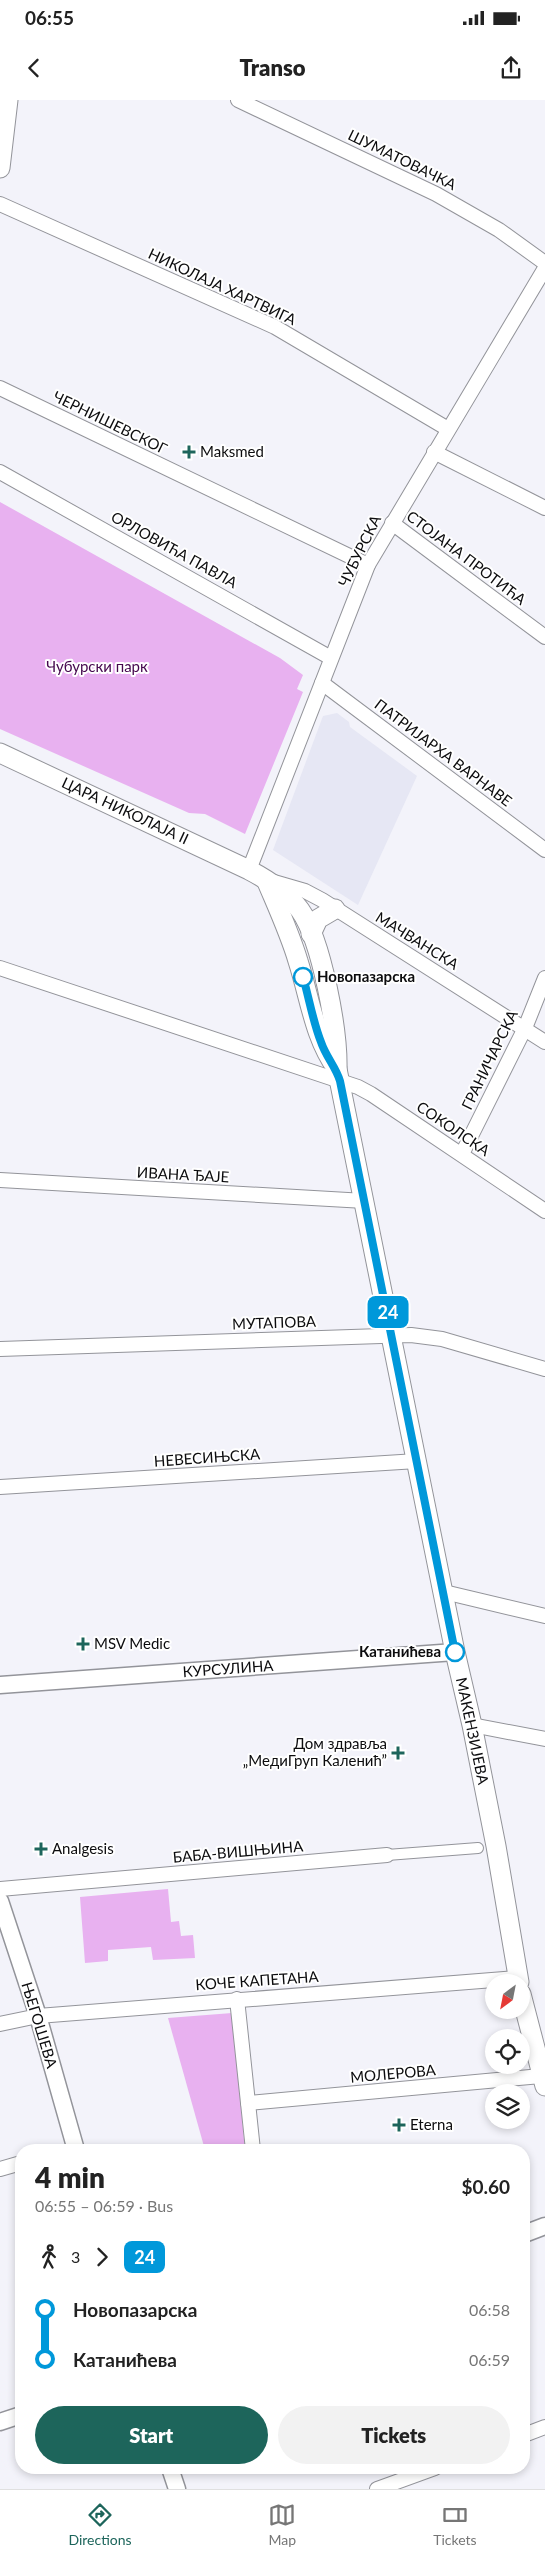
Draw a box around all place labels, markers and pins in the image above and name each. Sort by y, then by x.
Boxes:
place label: Maksmed [200,442,264,460]
marker: Maksmed [182,445,196,459]
marker: Новопазарска [293,967,313,987]
place label: Новопазарска [317,967,415,985]
place label: MSV Medic [94,1634,170,1652]
marker: MSV Medic [76,1637,90,1651]
place label: Катанићева [359,1642,441,1660]
marker: Катанићева [445,1642,465,1662]
place label: Дом здравља „МедиГруп Каленић” [243,1734,387,1769]
marker: Дом здравља „МедиГруп Каленић” [391,1746,405,1760]
place label: Analgesis [52,1839,114,1857]
marker: Analgesis [34,1842,48,1856]
place label: Eterna [410,2115,453,2133]
marker: Eterna [392,2118,406,2132]

